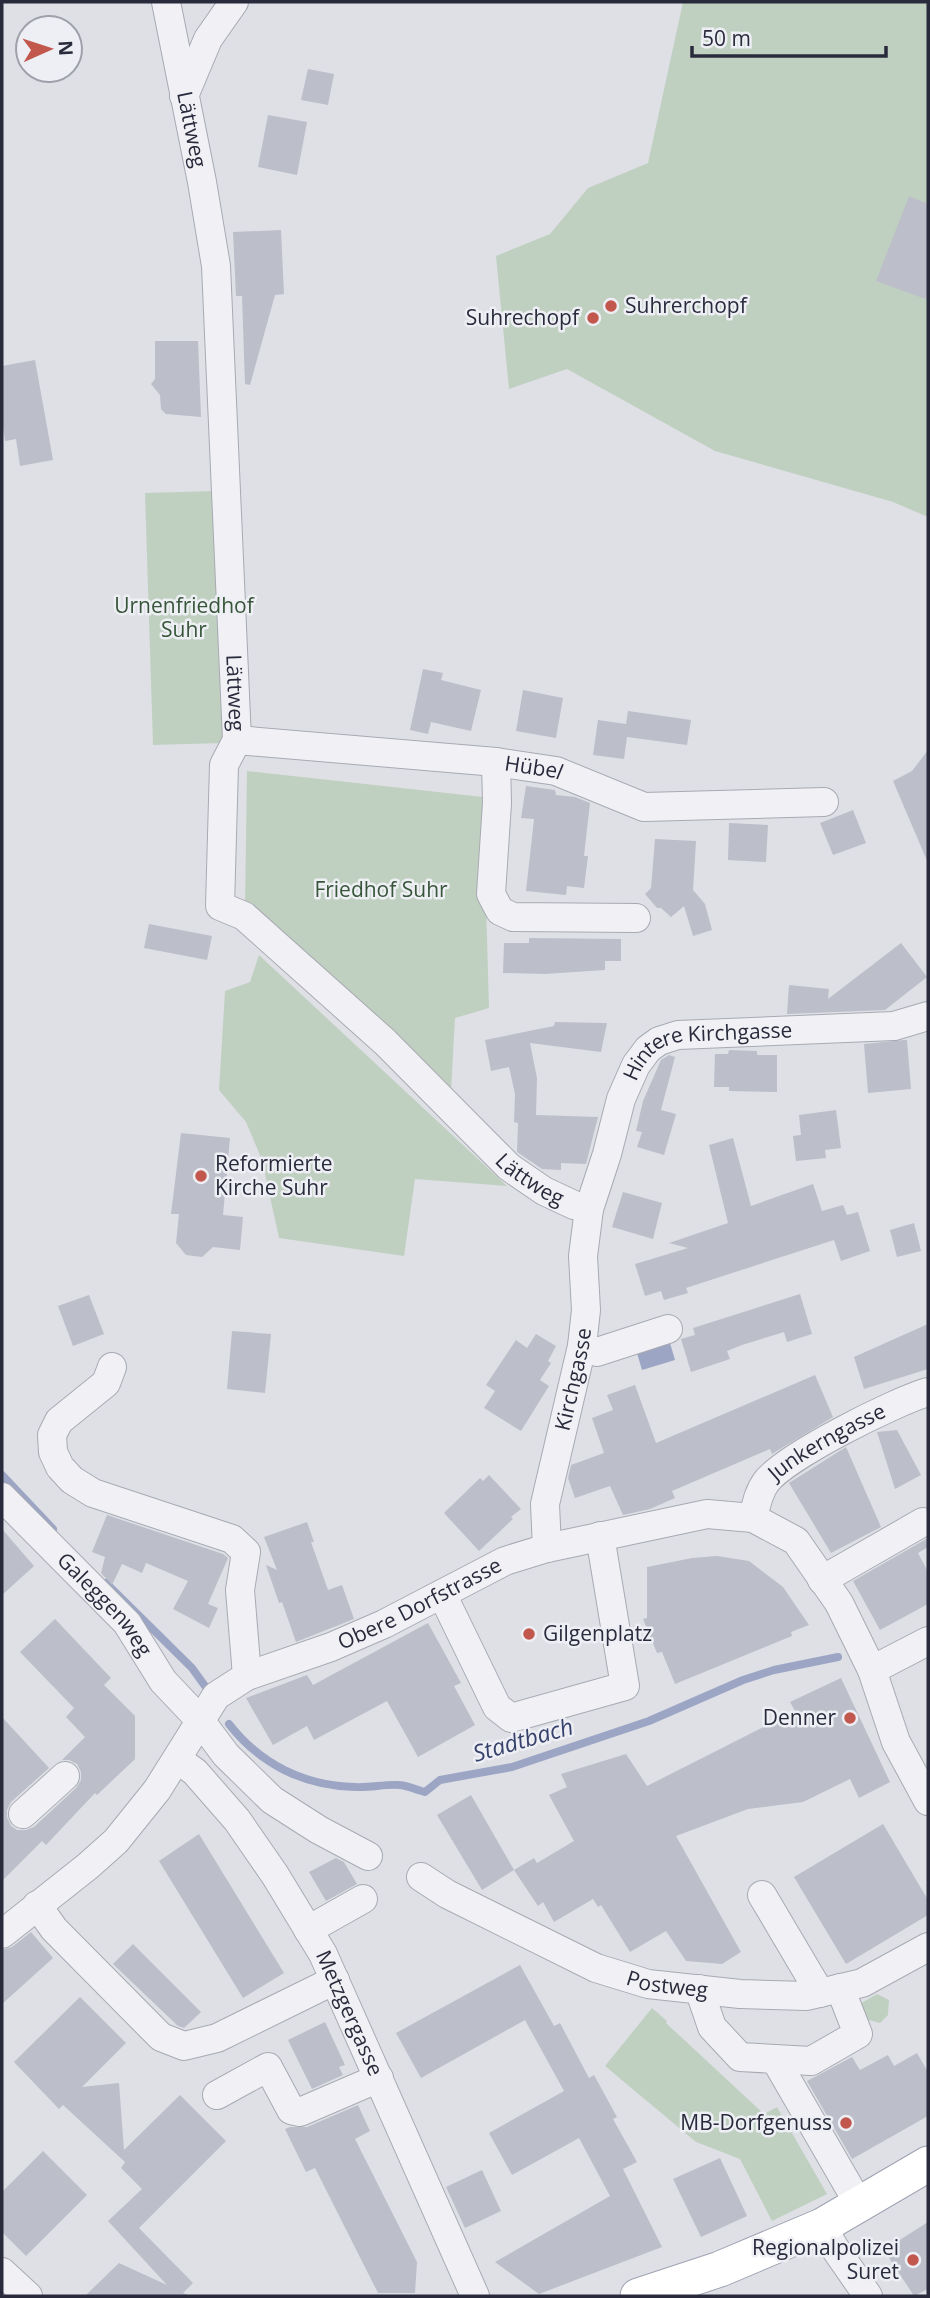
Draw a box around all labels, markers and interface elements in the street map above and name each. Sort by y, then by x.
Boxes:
north arrow [14,14,84,84]
scale bar [692,14,886,58]
text: 50 m [702,24,751,52]
text: N [53,40,79,57]
street label: Lättweg [171,89,214,170]
place label: Suhrerchopf [625,291,749,319]
marker: Suhrerchopf [603,298,619,314]
place label: Suhrechopf [466,303,581,331]
marker: Suhrechopf [585,310,601,326]
park label: Urnenfriedhof Suhr [114,591,256,643]
street label: Lättweg [220,654,252,732]
street label: Hübel [503,748,568,786]
park label: Friedhof Suhr [314,875,448,903]
street label: Hintere Kirchgasse [616,1015,793,1084]
street label: Lättweg [490,1146,569,1211]
place label: Reformierte Kirche Suhr [215,1149,332,1201]
marker: Reformierte Kirche Suhr [193,1168,209,1184]
street label: Kirchgasse [548,1326,597,1433]
street label: Junkerngasse [760,1396,890,1487]
street label: Galeggenweg [52,1546,159,1661]
street label: Obere Dorfstrasse [333,1550,506,1655]
place label: Gilgenplatz [543,1619,652,1647]
marker: Gilgenplatz [521,1626,537,1642]
place label: Denner [763,1703,836,1731]
water label: Stadtbach [469,1709,577,1769]
marker: Denner [842,1710,858,1726]
street label: Metzgergasse [310,1945,390,2080]
street label: Postweg [623,1963,710,2003]
place label: MB-Dorfgenuss [680,2108,832,2136]
marker: MB-Dorfgenuss [838,2115,854,2131]
place label: Regionalpolizei Suret [752,2233,899,2285]
marker: Regionalpolizei Suret [905,2252,921,2268]

